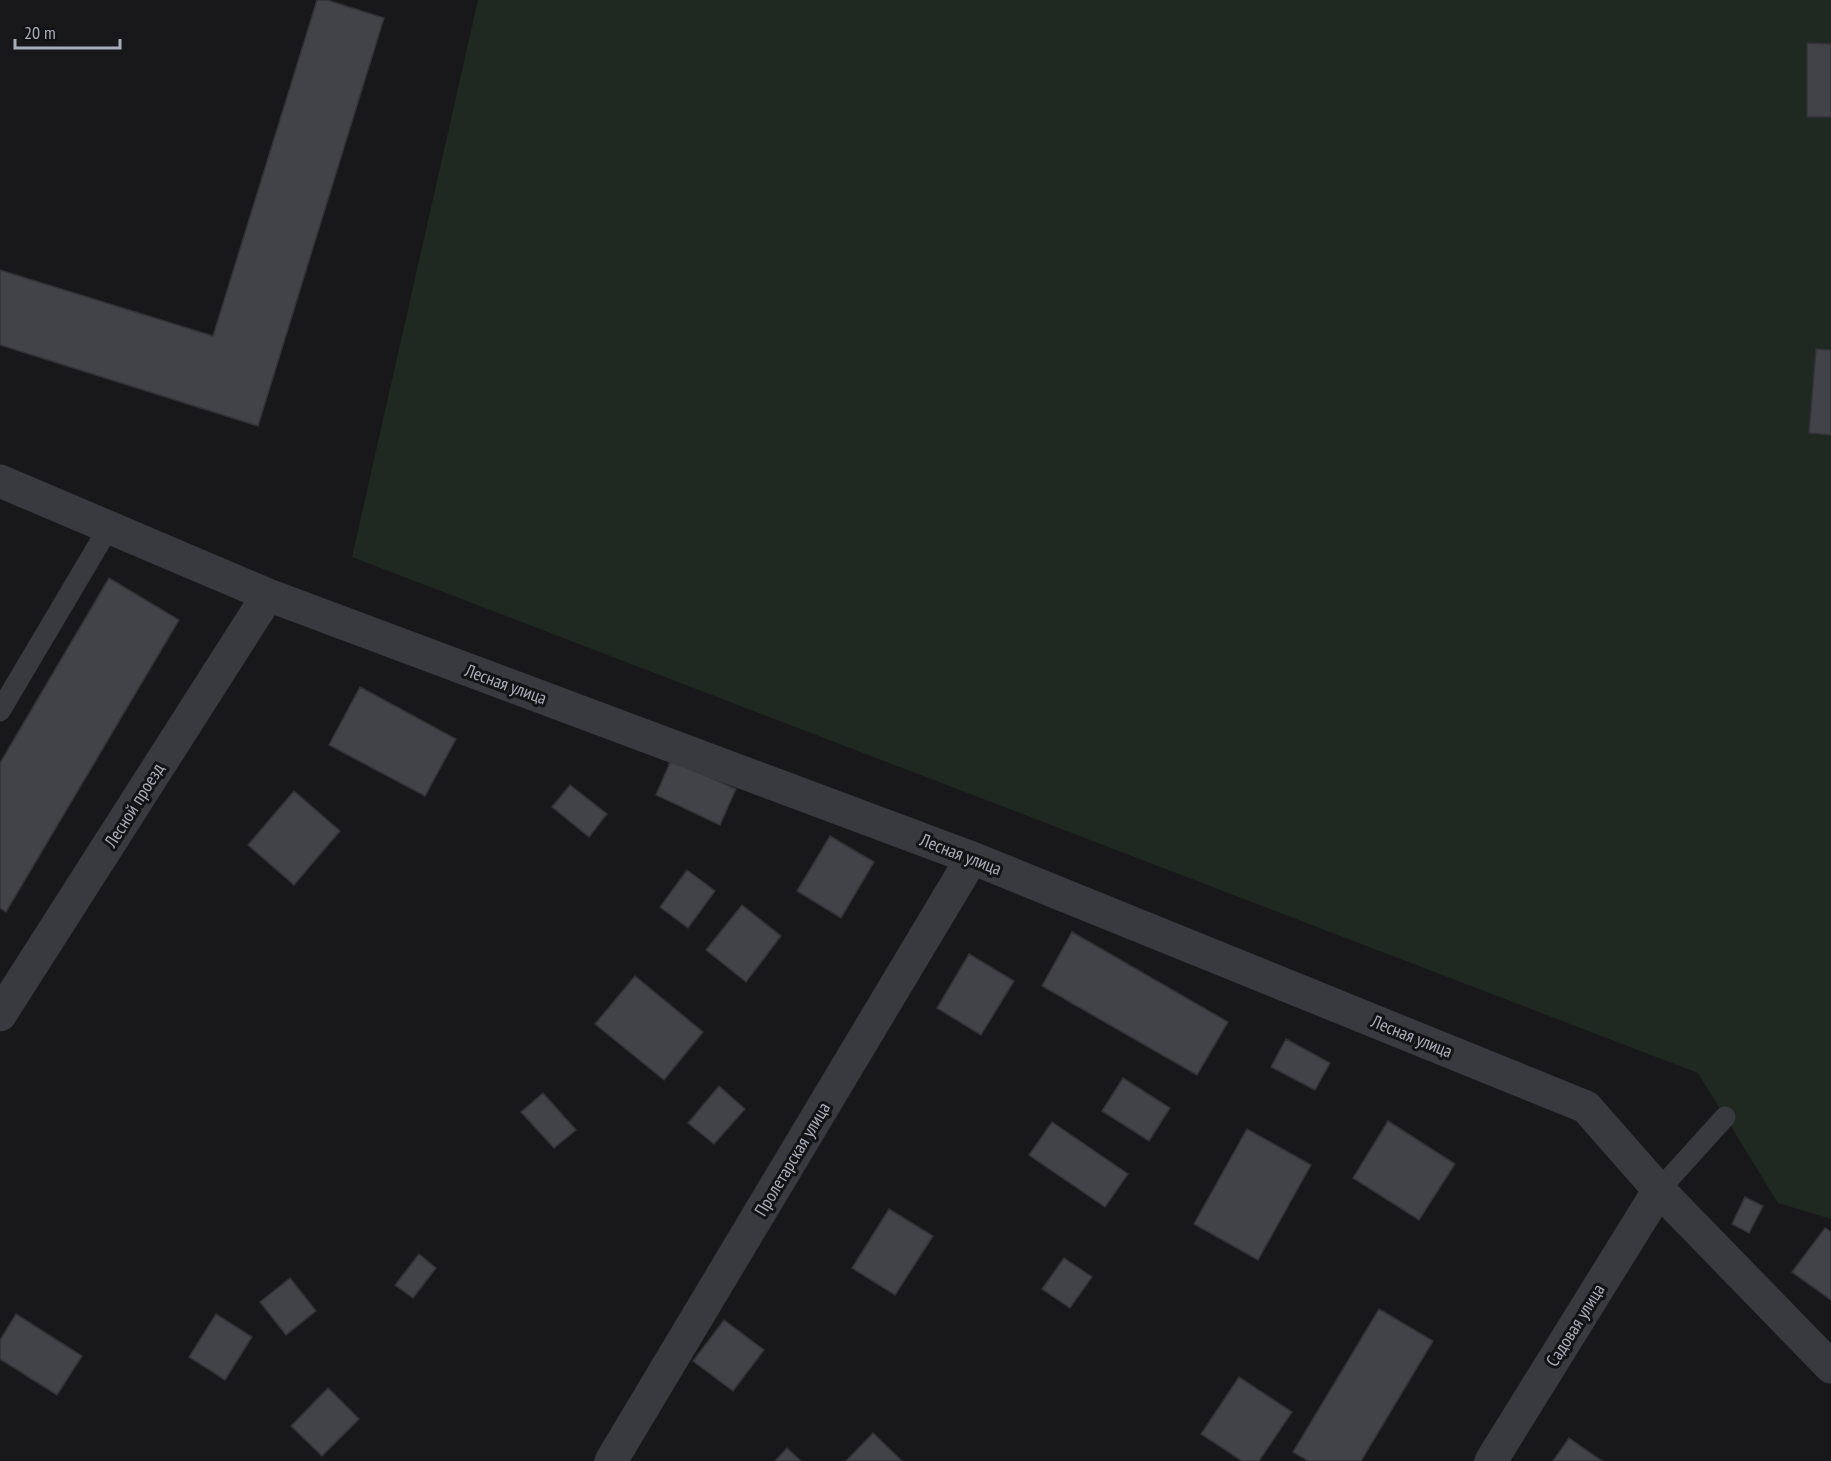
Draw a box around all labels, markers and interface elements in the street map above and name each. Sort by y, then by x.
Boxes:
scale bar [15,12,120,50]
text: 20 m [24,21,56,44]
street label: Лесная улица [461,658,550,709]
street label: Лесной проезд [99,759,169,852]
street label: Лесная улица [916,828,1005,880]
street label: Лесная улица [1367,1009,1456,1063]
street label: Пролетарская улица [749,1098,835,1220]
street label: Садовая улица [1541,1279,1609,1371]

